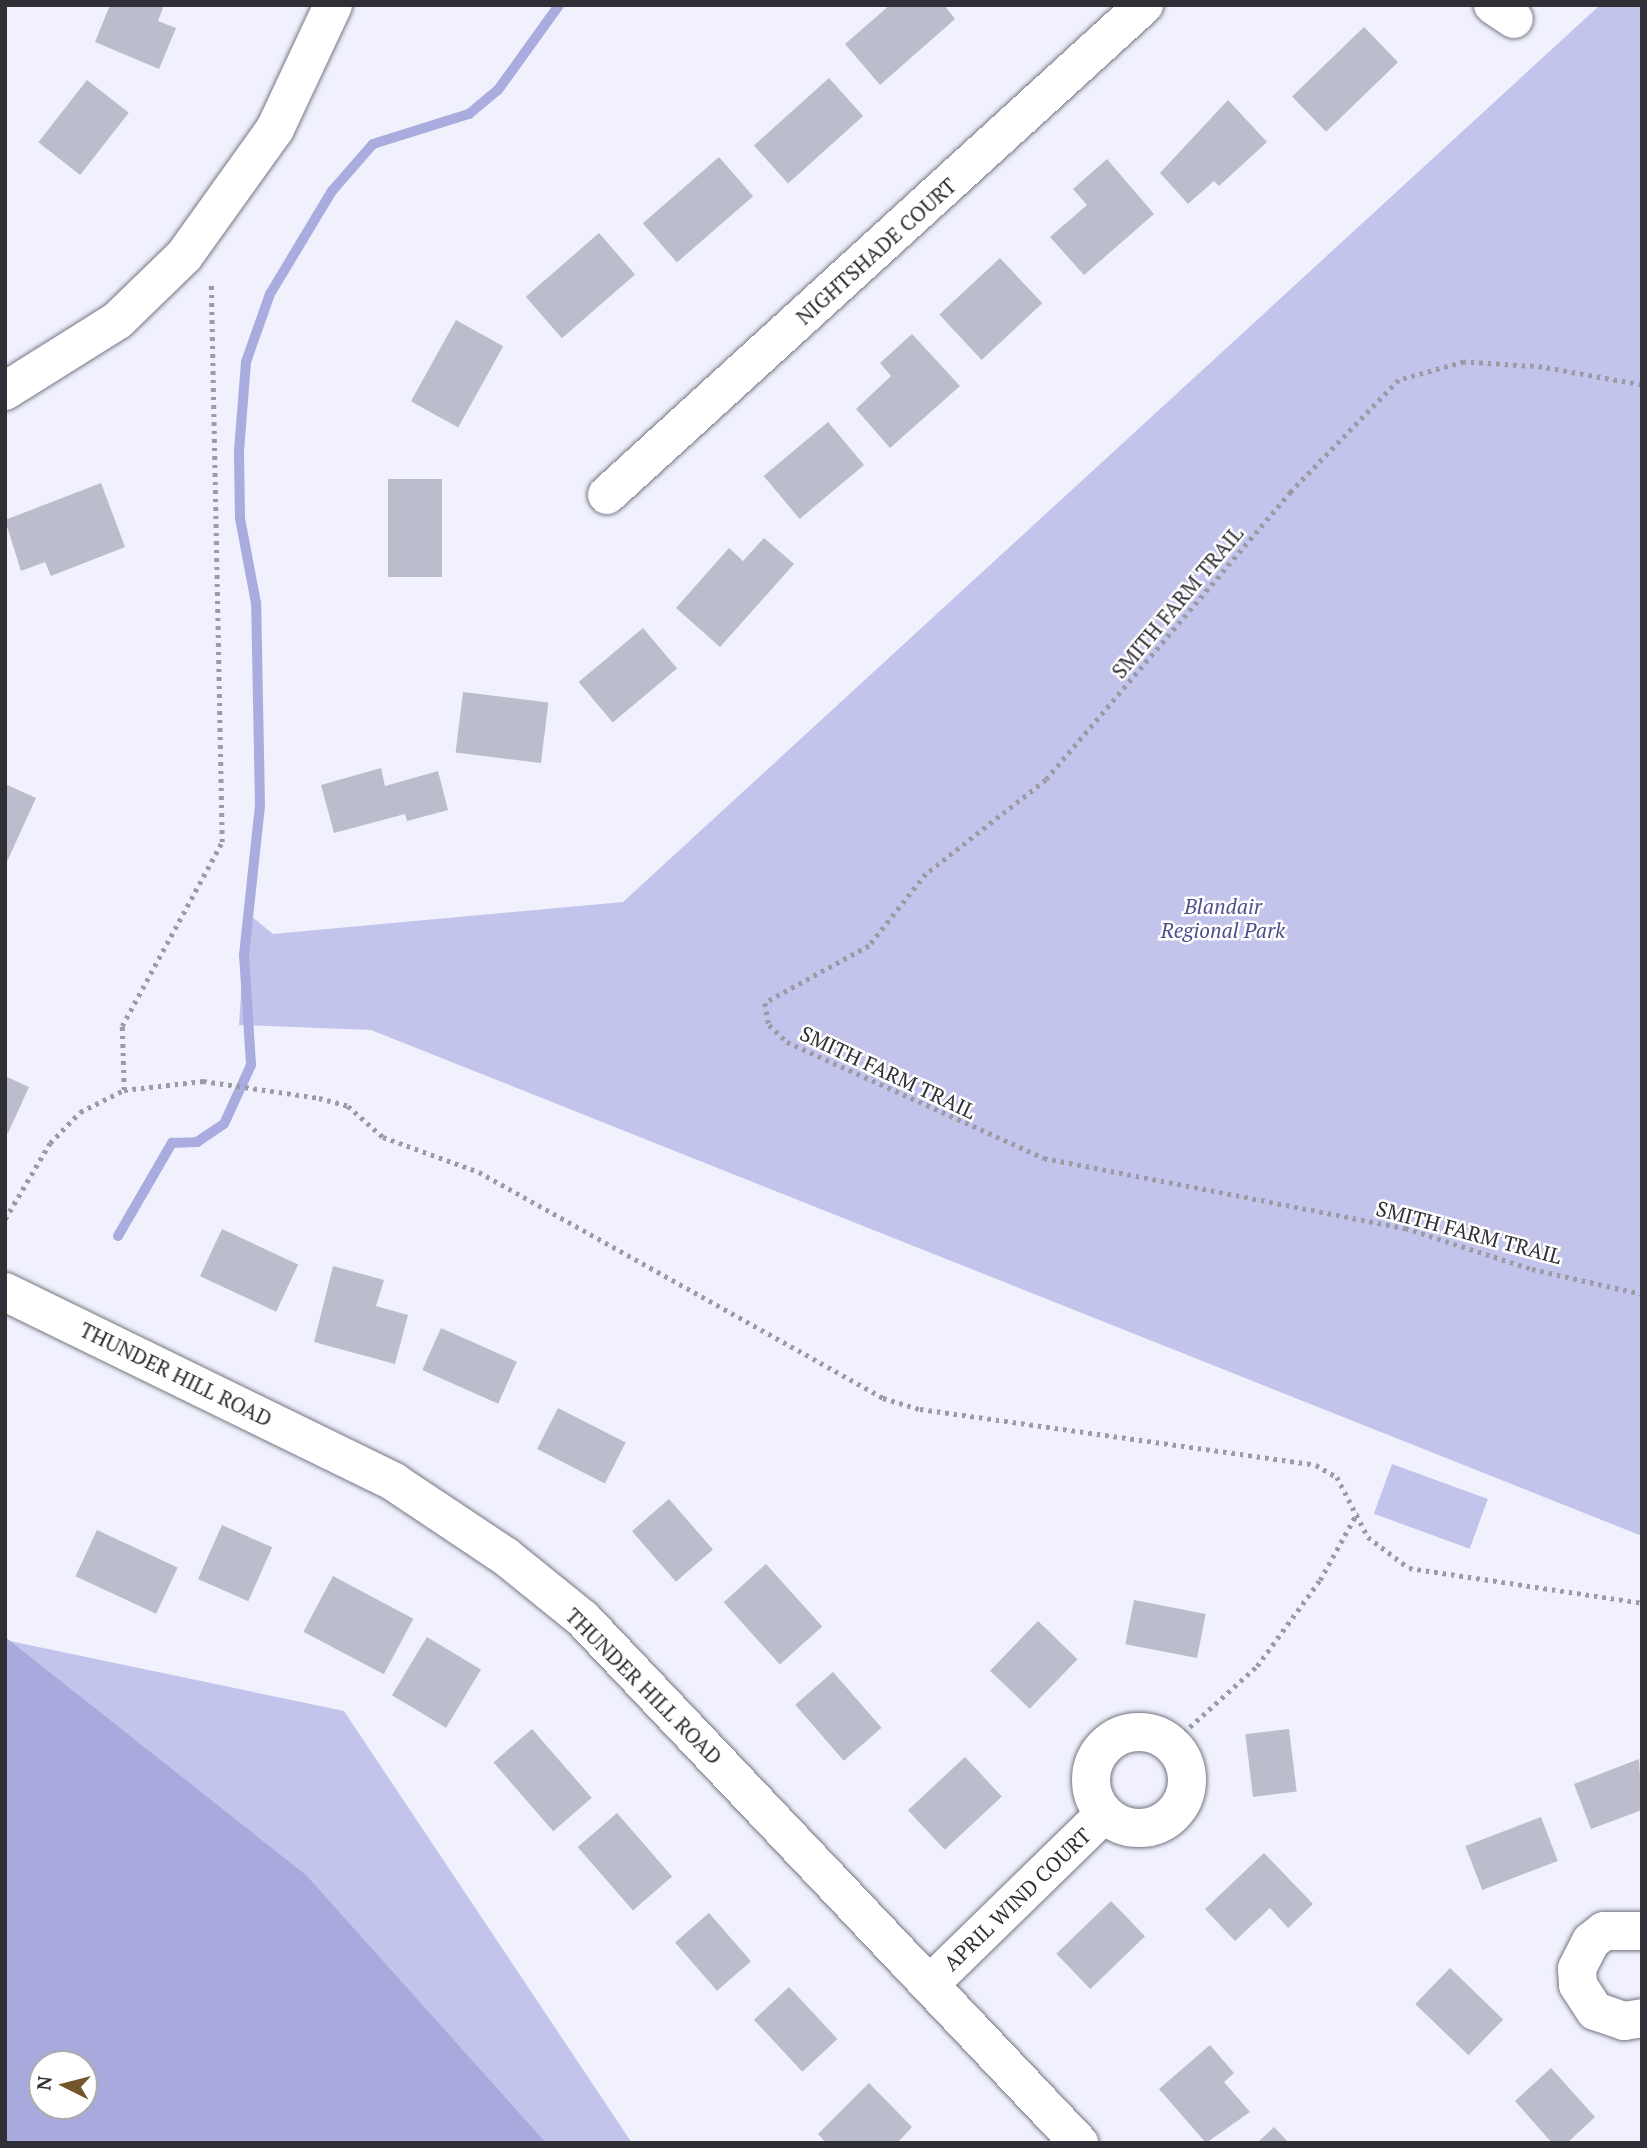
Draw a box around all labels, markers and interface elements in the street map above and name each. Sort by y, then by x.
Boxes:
street label: NIGHTSHADE COURT [791,173,961,329]
street label: SMITH FARM TRAIL [1106,521,1248,683]
park label: Blandair Regional Park [1161,893,1285,943]
street label: SMITH FARM TRAIL [796,1020,980,1124]
street label: SMITH FARM TRAIL [1374,1195,1564,1269]
street label: THUNDER HILL ROAD [76,1317,276,1431]
street label: THUNDER HILL ROAD [561,1603,727,1769]
street label: APRIL WIND COURT [938,1822,1096,1976]
north arrow [28,2050,98,2120]
text: N [30,2074,57,2091]

